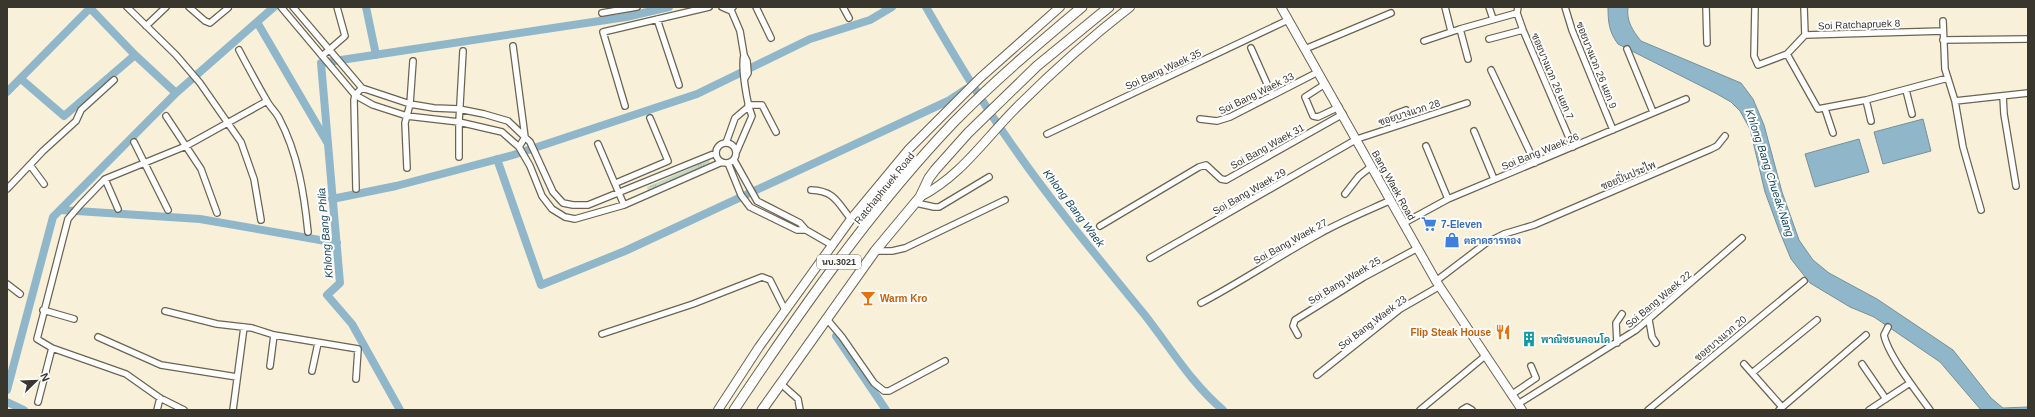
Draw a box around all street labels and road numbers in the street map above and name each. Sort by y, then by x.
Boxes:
street label: Soi Ratchapruek 8 [1818,18,1901,31]
street label: ซอยบางแวก 26 แยก 9 [1574,20,1619,111]
street label: ซอยบางแวก 26 แยก 7 [1529,31,1576,121]
street label: Soi Bang Waek 35 [1124,47,1203,92]
street label: Soi Bang Waek 33 [1217,70,1296,116]
street label: ซอยบางแวก 28 [1377,97,1442,128]
street label: Soi Bang Waek 31 [1229,121,1306,171]
street label: Soi Bang Waek 26 [1500,131,1581,172]
street label: Bang Waek Road [1370,148,1417,222]
street label: Ratchaphruek Road [852,150,917,226]
street label: ซอยปิ่นประไพ [1598,157,1657,192]
street label: Soi Bang Waek 29 [1211,166,1288,217]
street label: Soi Bang Waek 27 [1252,216,1329,266]
street label: Soi Bang Waek 25 [1306,254,1383,306]
road number: นบ.3021 [817,255,861,269]
street label: Soi Bang Waek 22 [1623,268,1694,330]
street label: Soi Bang Waek 23 [1336,293,1409,352]
street label: ซอยบางแวก 20 [1692,313,1749,363]

